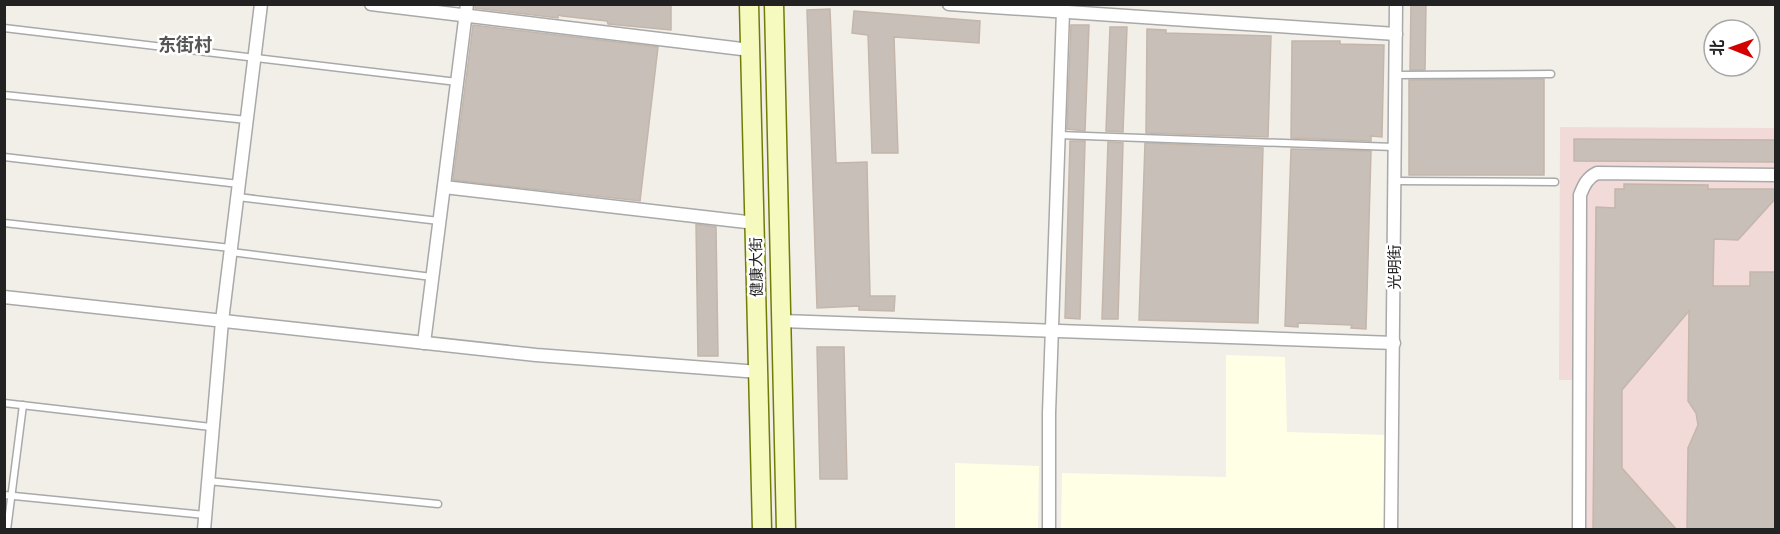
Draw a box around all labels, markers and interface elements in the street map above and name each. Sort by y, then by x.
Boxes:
north arrow [1702,18,1762,78]
district label: 东街村 [158,33,212,56]
text: 北 [1707,40,1727,56]
street label: 健康大街 [746,237,766,297]
street label: 光明街 [1385,244,1404,290]

